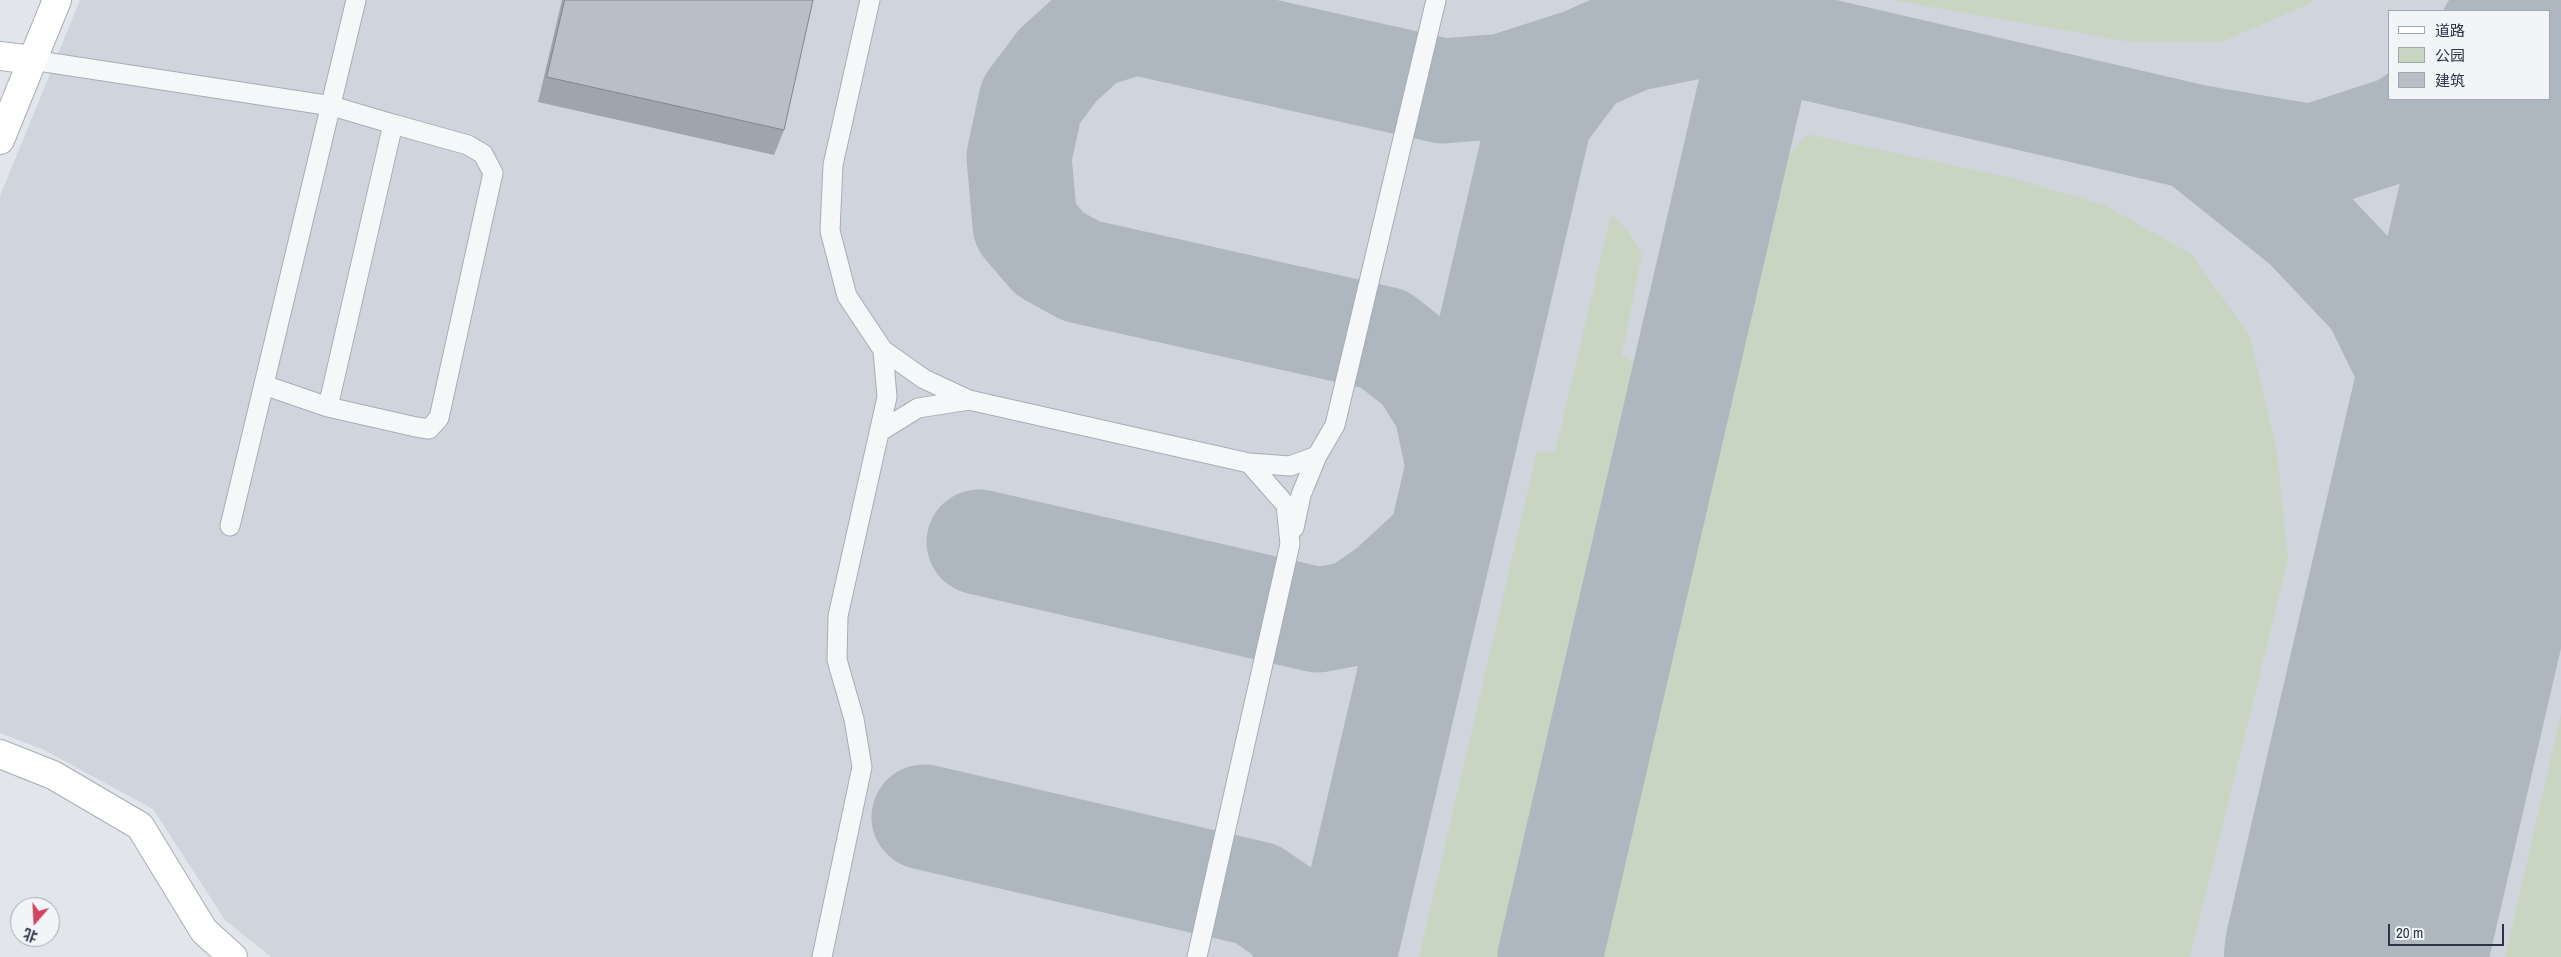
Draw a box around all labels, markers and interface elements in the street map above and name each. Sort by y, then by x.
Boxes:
legend [2388,10,2551,100]
text: 道路 [2435,20,2465,41]
text: 公园 [2435,45,2465,66]
text: 建筑 [2435,70,2465,91]
north arrow [10,897,60,947]
scale bar [2391,914,2507,946]
text: 20 m [2396,922,2423,943]
text: 北 [21,924,40,946]

